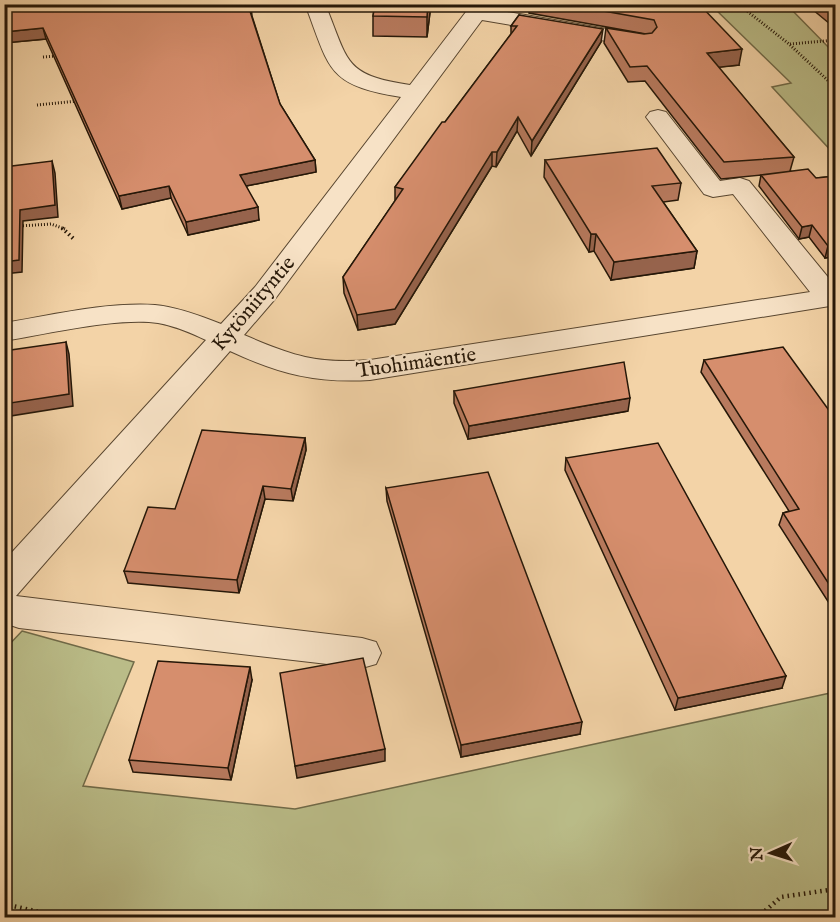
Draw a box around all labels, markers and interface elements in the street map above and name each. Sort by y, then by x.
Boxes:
street label: Kytöniityntie [207,251,302,357]
street label: Tuohimäentie [355,342,478,385]
north arrow [741,823,801,883]
text: N [748,846,768,862]

